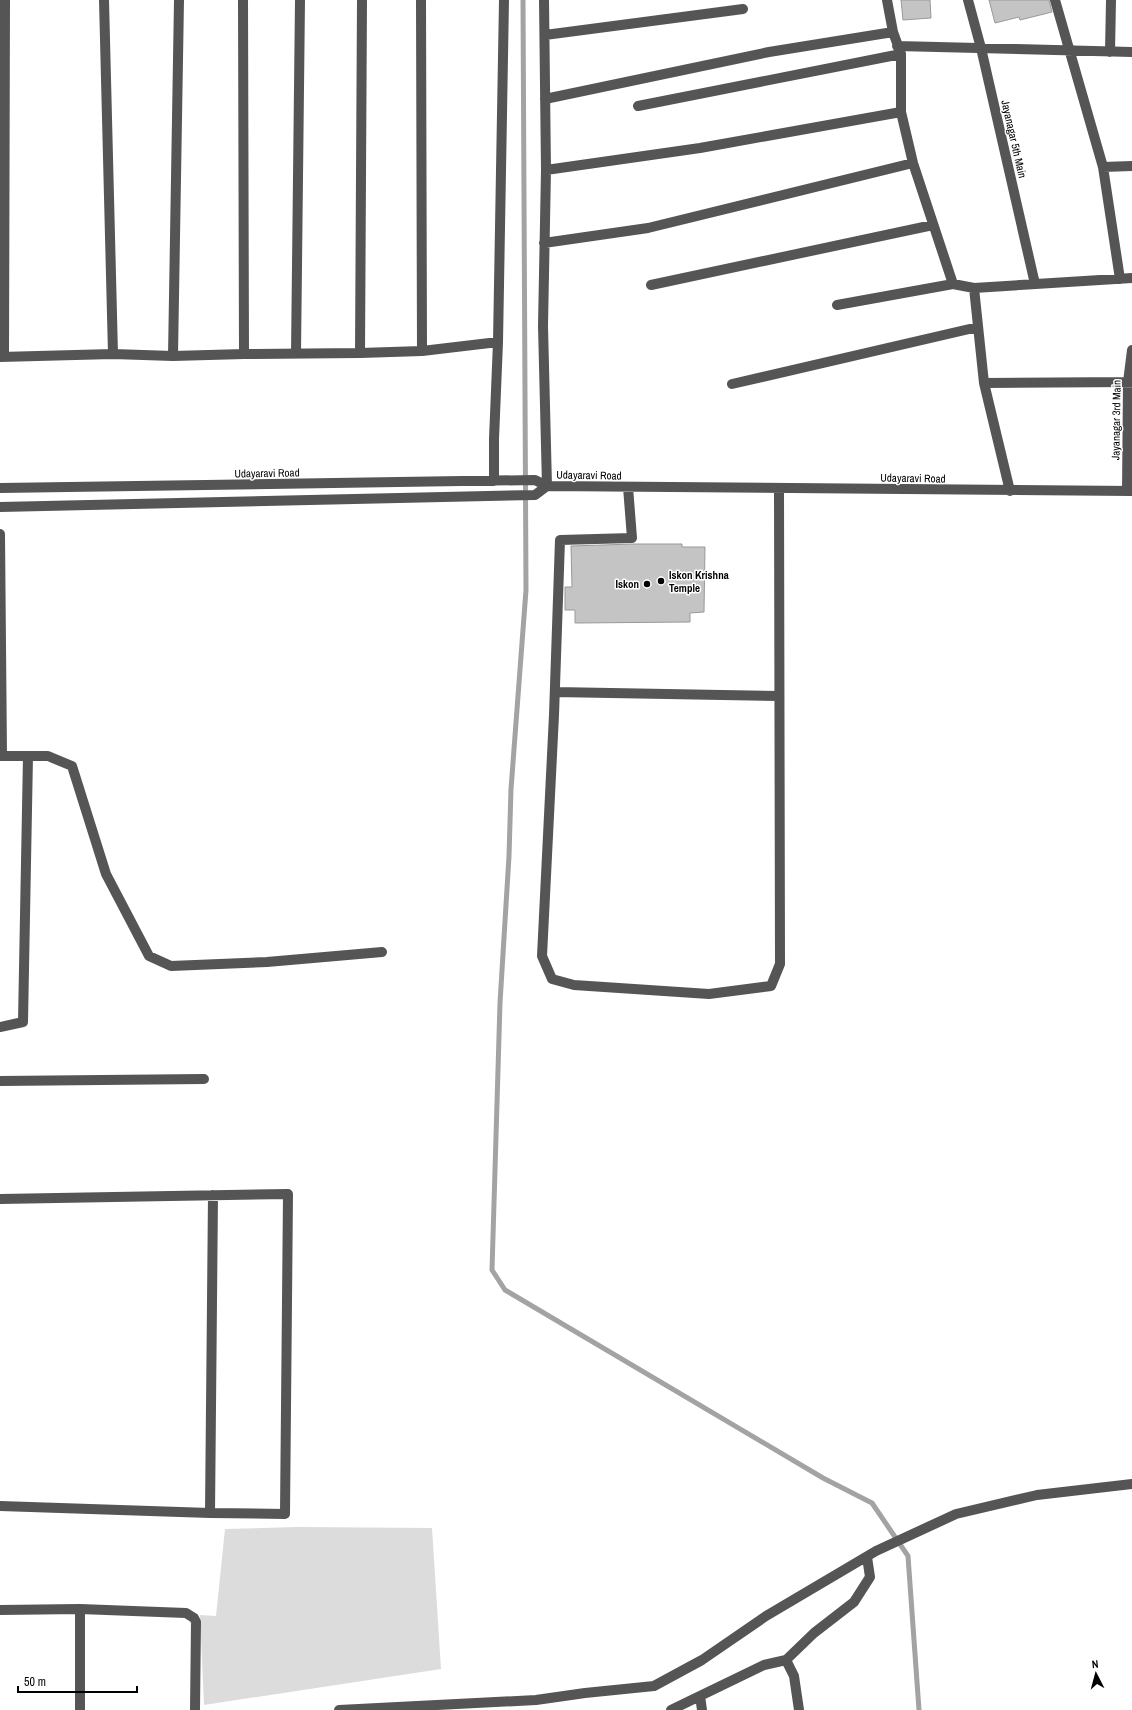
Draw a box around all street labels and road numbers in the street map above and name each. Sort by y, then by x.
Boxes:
street label: Jayanagar 5th Main [998,99,1030,179]
street label: Jayanagar 3rd Main [1108,380,1124,460]
street label: Udayaravi Road [234,465,300,481]
street label: Udayaravi Road [556,467,622,483]
street label: Udayaravi Road [880,470,946,486]

